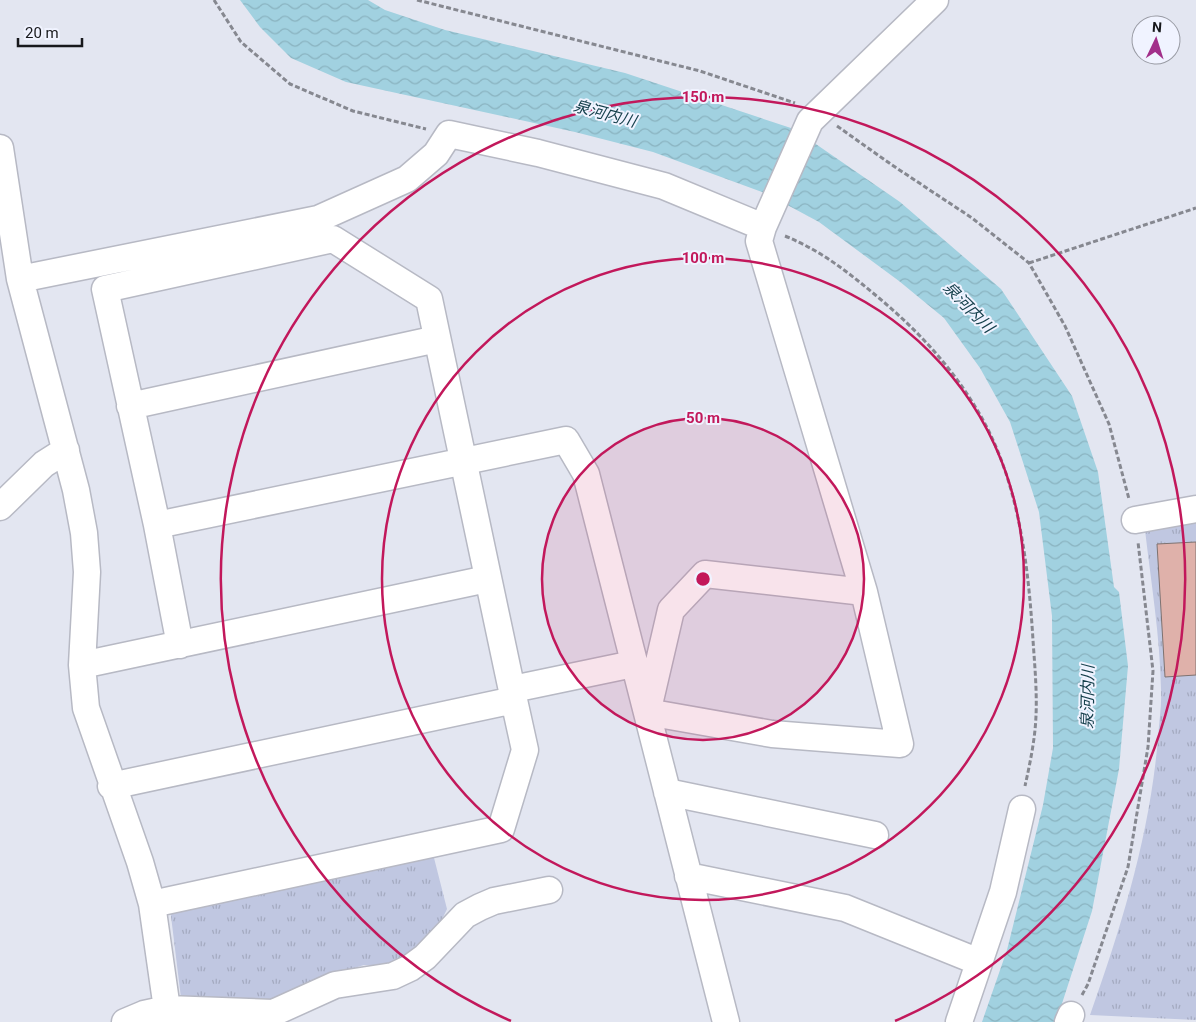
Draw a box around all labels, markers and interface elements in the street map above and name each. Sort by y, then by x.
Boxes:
scale bar [18,15,81,47]
north arrow [1131,15,1181,65]
text: N [1151,19,1162,35]
text: 20 m [25,24,59,42]
text: 150 m [682,88,724,106]
water label: 泉河内川 [571,96,640,131]
text: 100 m [682,249,724,267]
water label: 泉河内川 [939,278,999,338]
text: 50 m [686,409,720,427]
centre of rings [694,570,712,588]
water label: 泉河内川 [1077,663,1098,729]

